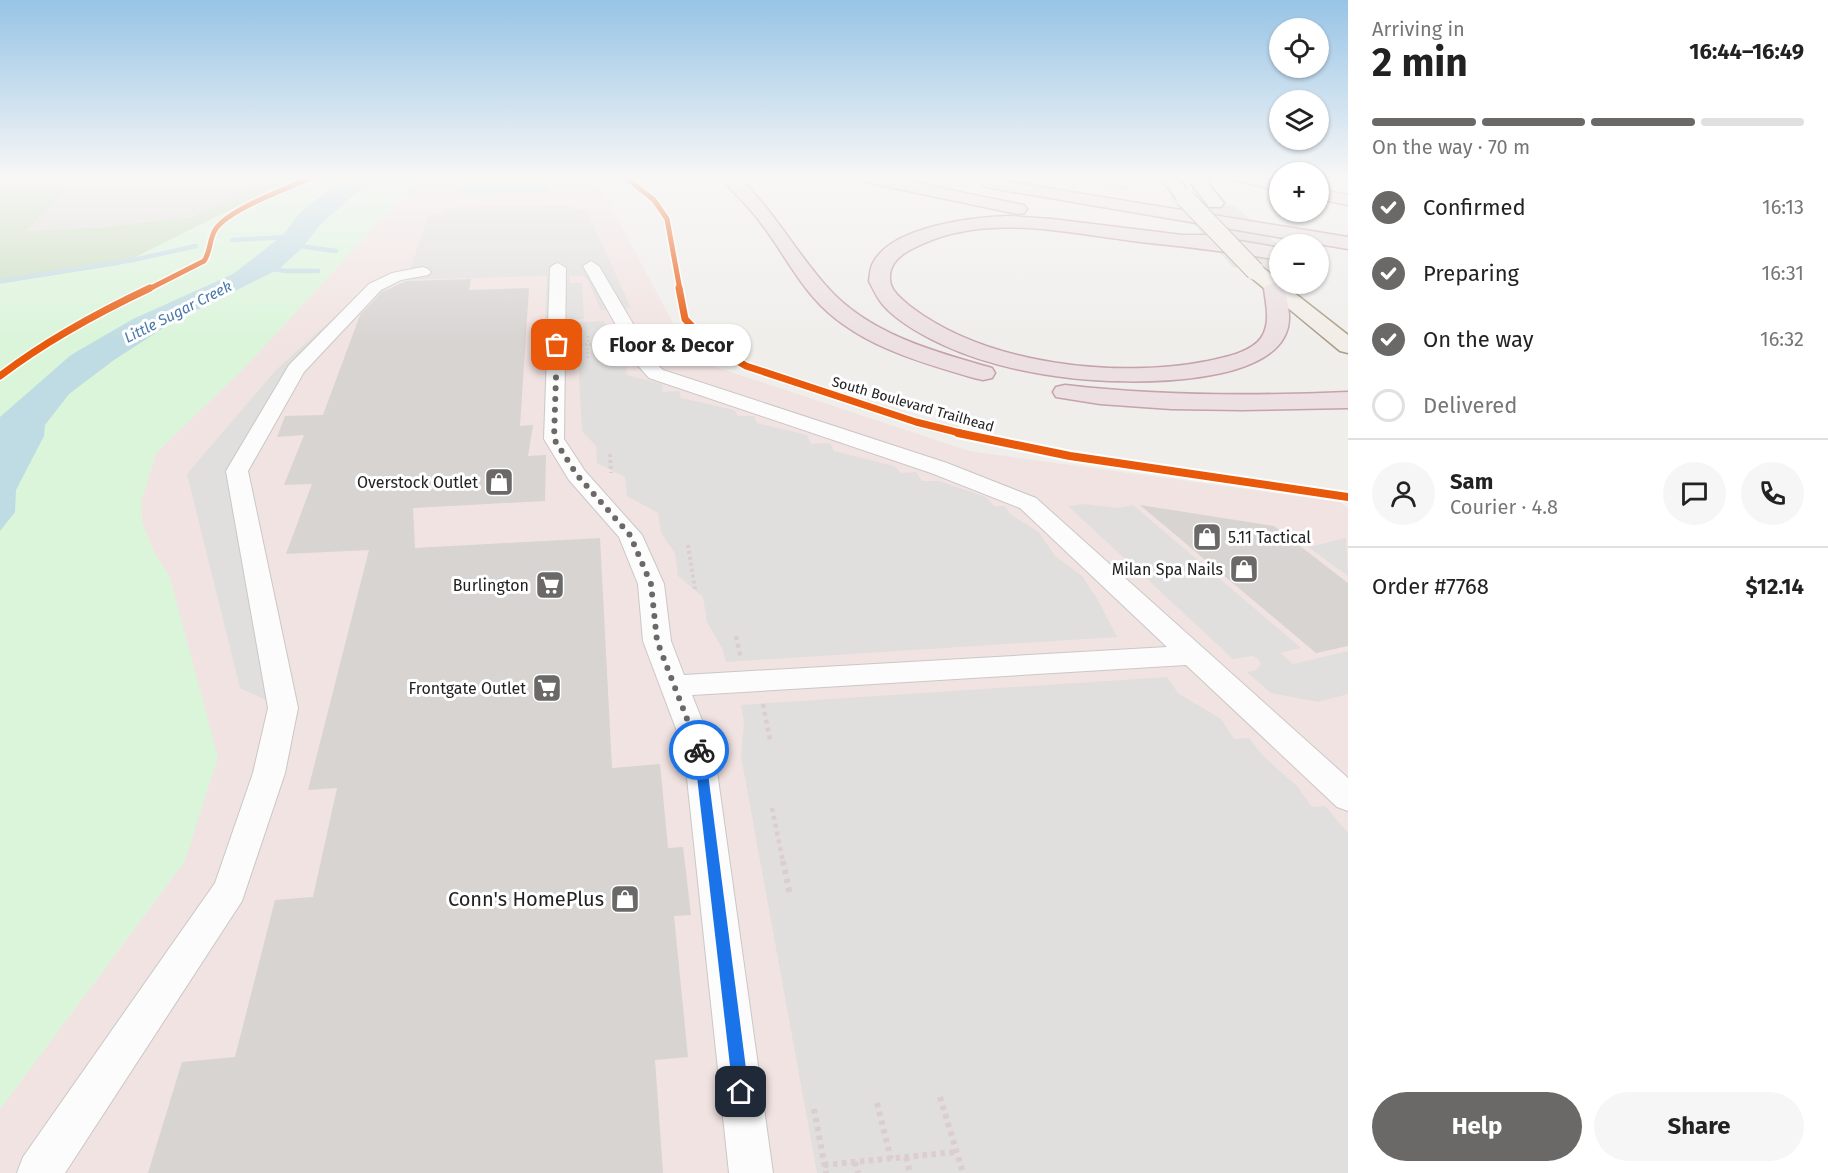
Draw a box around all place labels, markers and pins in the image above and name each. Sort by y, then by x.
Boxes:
pin [531,319,582,370]
callout: Floor & Decor [593,324,752,366]
shop icon: Overstock Outlet [483,466,515,498]
place label: Overstock Outlet [357,473,478,492]
shop icon: 5.11 Tactical [1191,521,1223,553]
place label: 5.11 Tactical [1228,528,1311,547]
shop icon: Milan Spa Nails [1228,553,1260,585]
place label: Milan Spa Nails [1112,560,1223,579]
supermarket icon: Burlington [534,569,566,601]
place label: Burlington [453,576,529,595]
supermarket icon: Frontgate Outlet [531,672,563,704]
place label: Frontgate Outlet [408,679,526,698]
shop icon: Conn's HomePlus [609,883,641,915]
place label: Conn's HomePlus [448,887,604,911]
pin [715,1066,766,1117]

